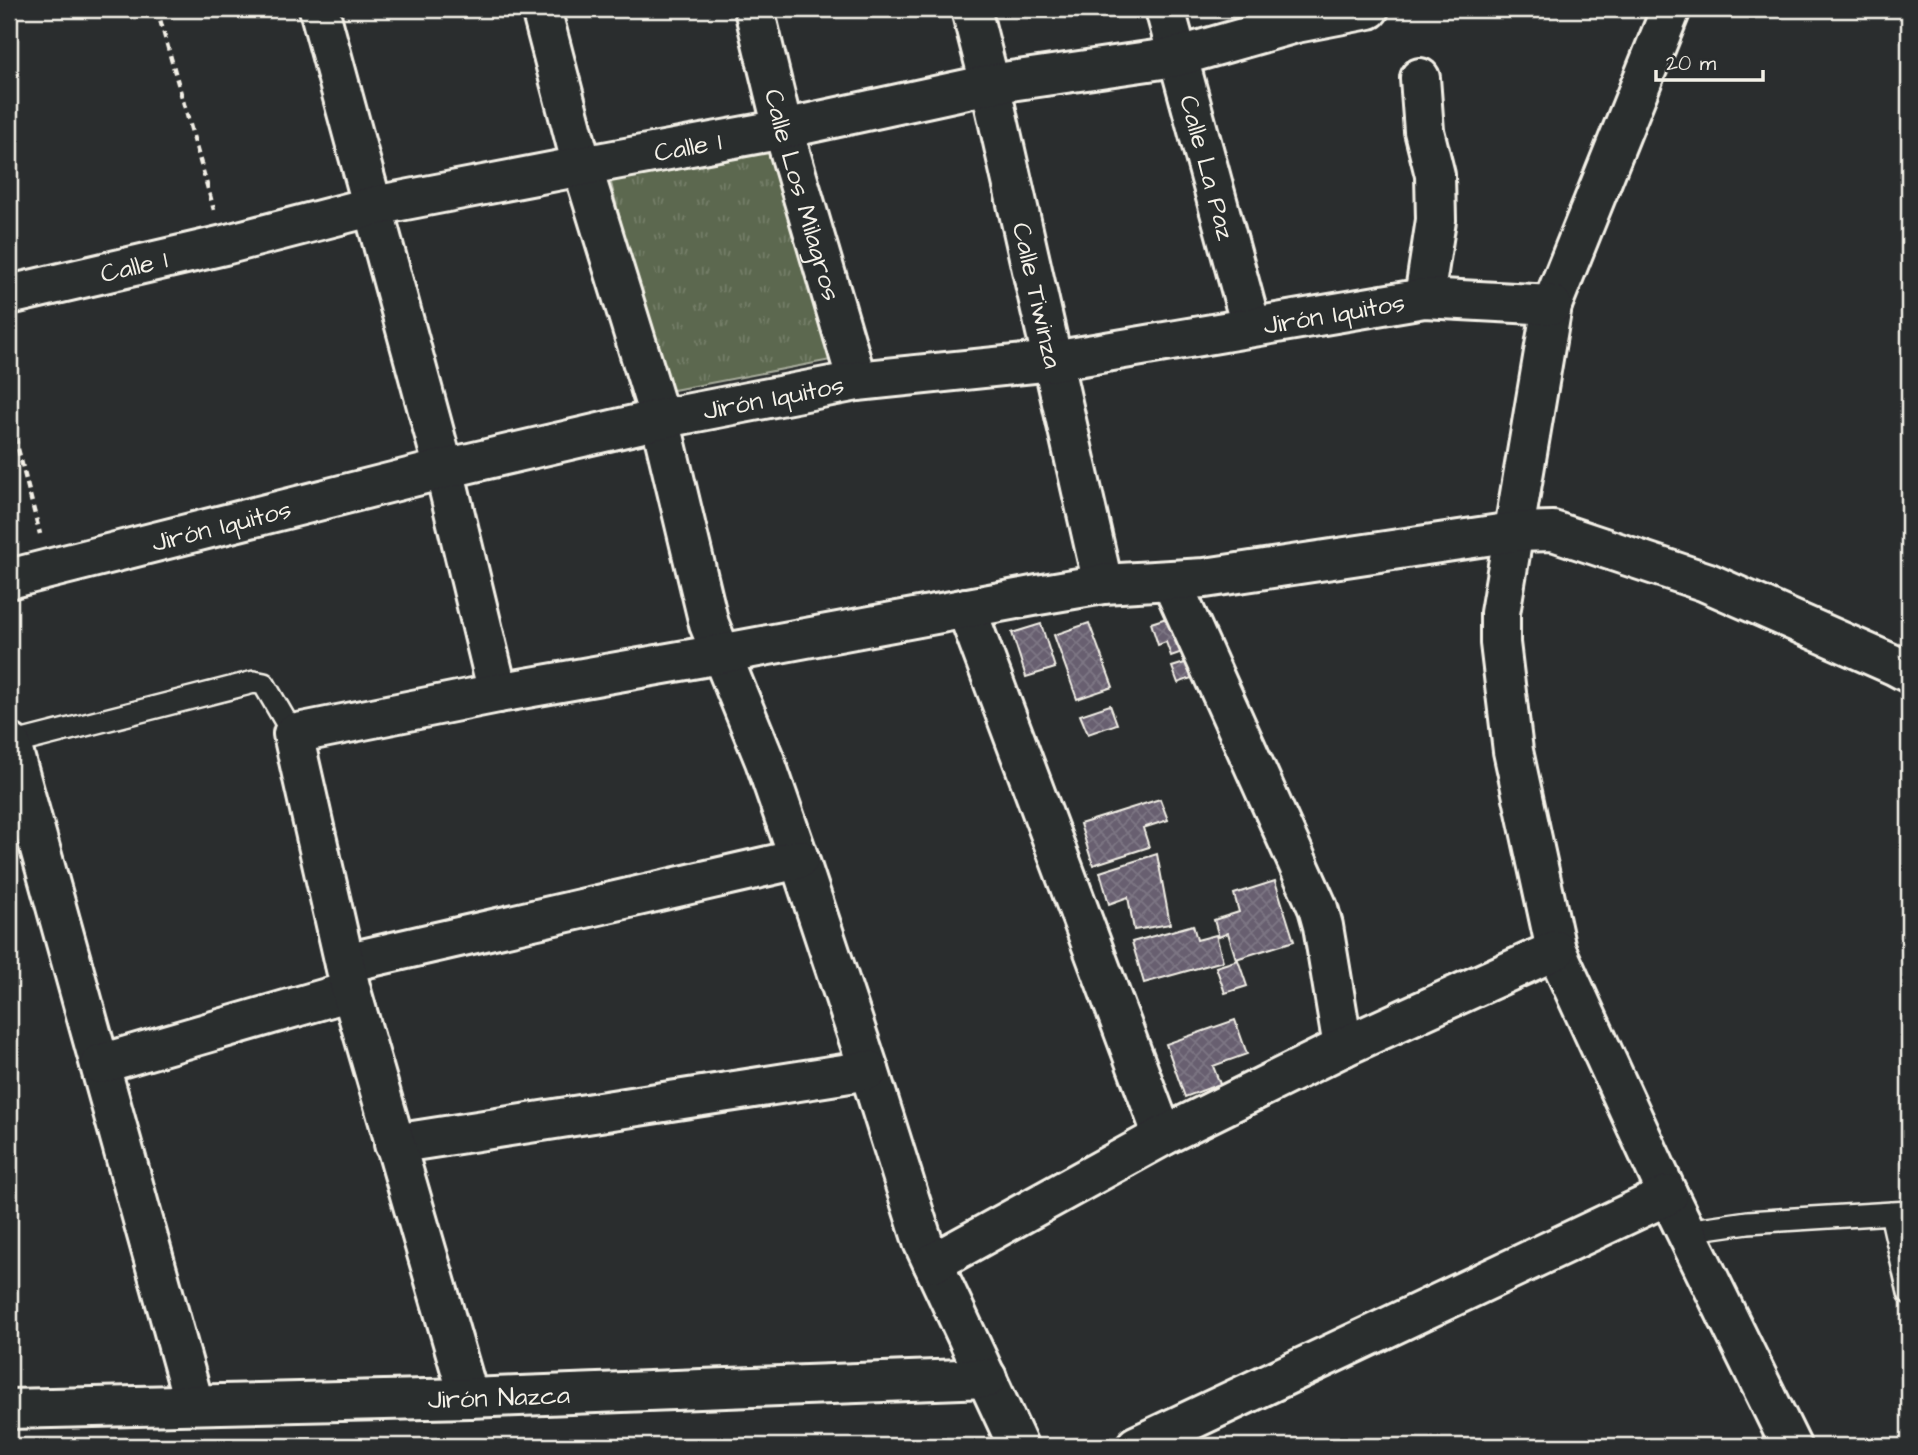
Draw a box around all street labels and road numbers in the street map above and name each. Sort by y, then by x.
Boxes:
street label: Calle Los Milagros [755,85,849,305]
street label: Calle La Paz [1170,91,1244,244]
street label: Calle 1 [651,124,724,171]
street label: Calle Tiwinza [1003,219,1071,372]
street label: Calle 1 [97,242,171,292]
street label: Jirón Iquitos [1261,285,1407,344]
street label: Jirón Iquitos [700,367,847,429]
street label: Jirón Iquitos [148,491,295,561]
street label: Jirón Nazca [427,1377,571,1418]

